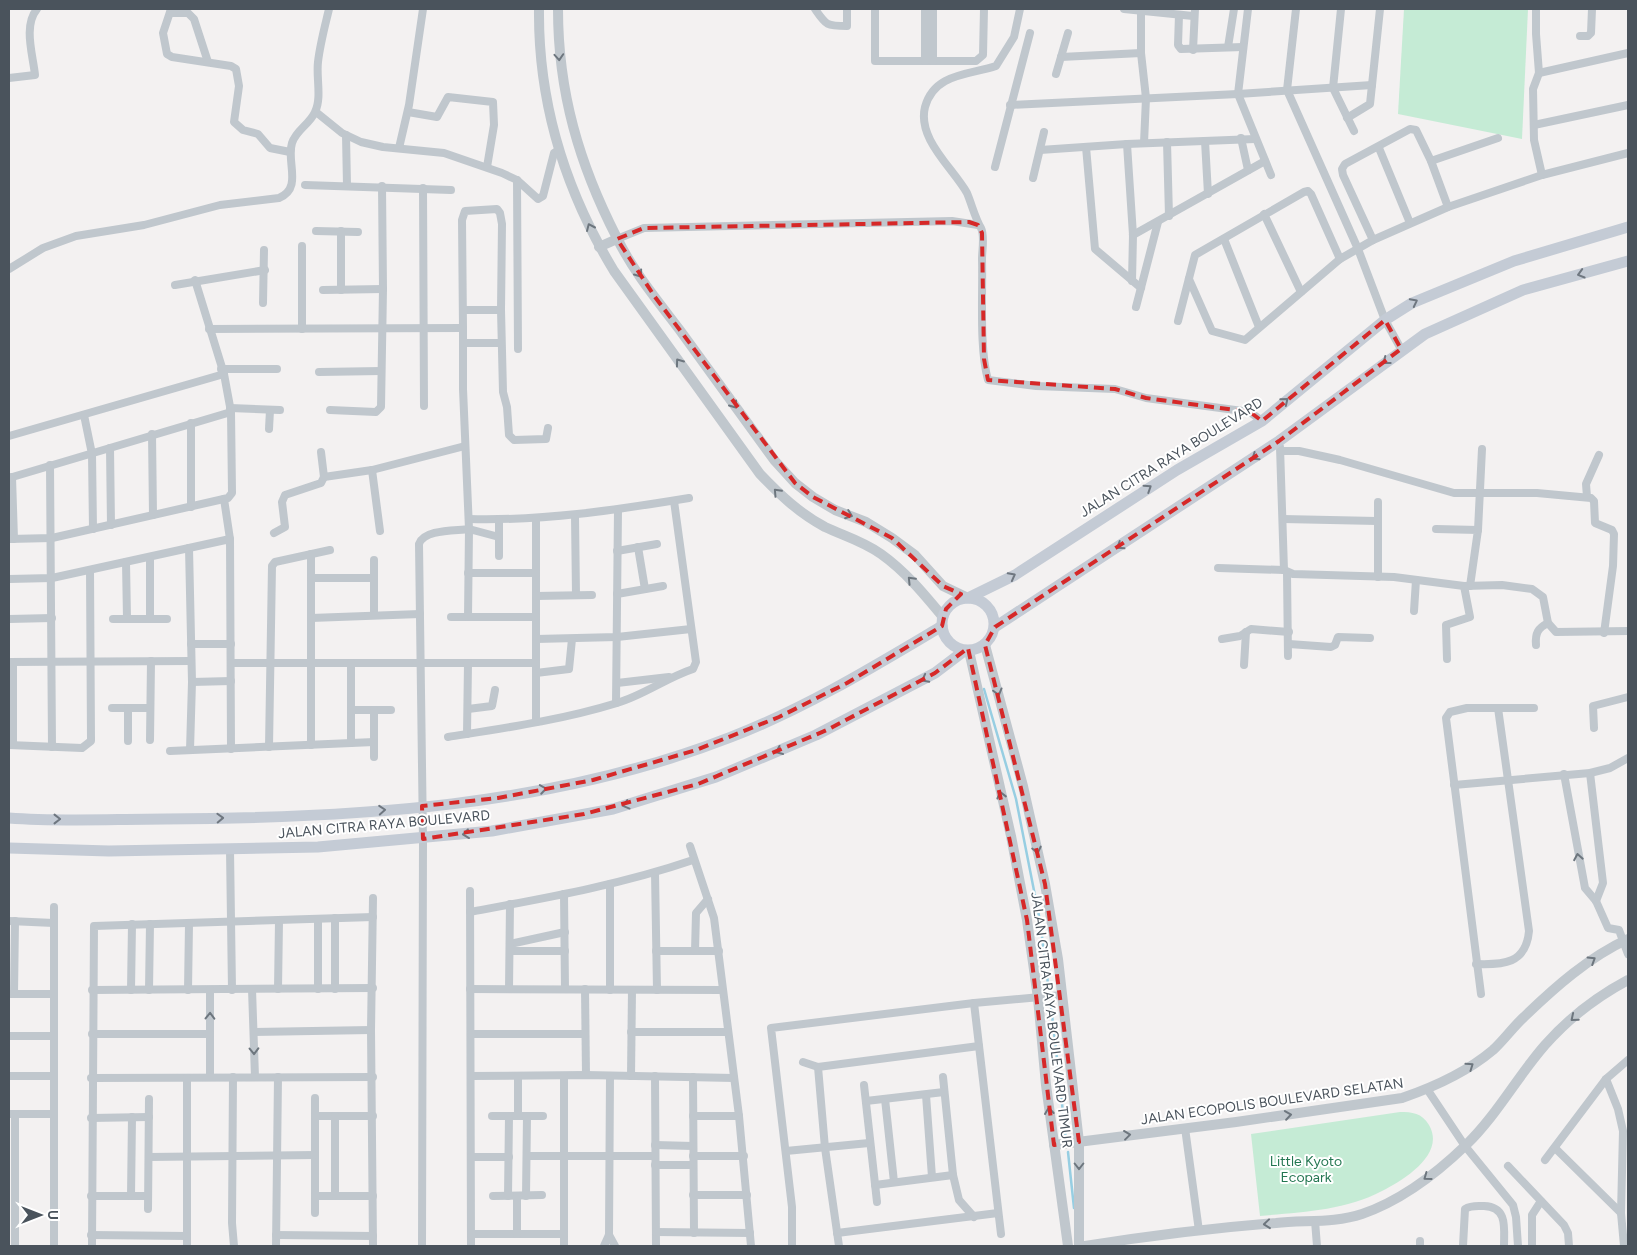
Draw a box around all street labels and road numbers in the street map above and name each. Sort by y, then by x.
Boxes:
street label: JALAN CITRA RAYA BOULEVARD [1077,394,1266,521]
street label: JALAN CITRA RAYA BOULEVARD [277,807,491,842]
street label: JALAN CITRA RAYA BOULEVARD TIMUR [1027,891,1076,1149]
street label: JALAN ECOPOLIS BOULEVARD SELATAN [1140,1075,1404,1128]

